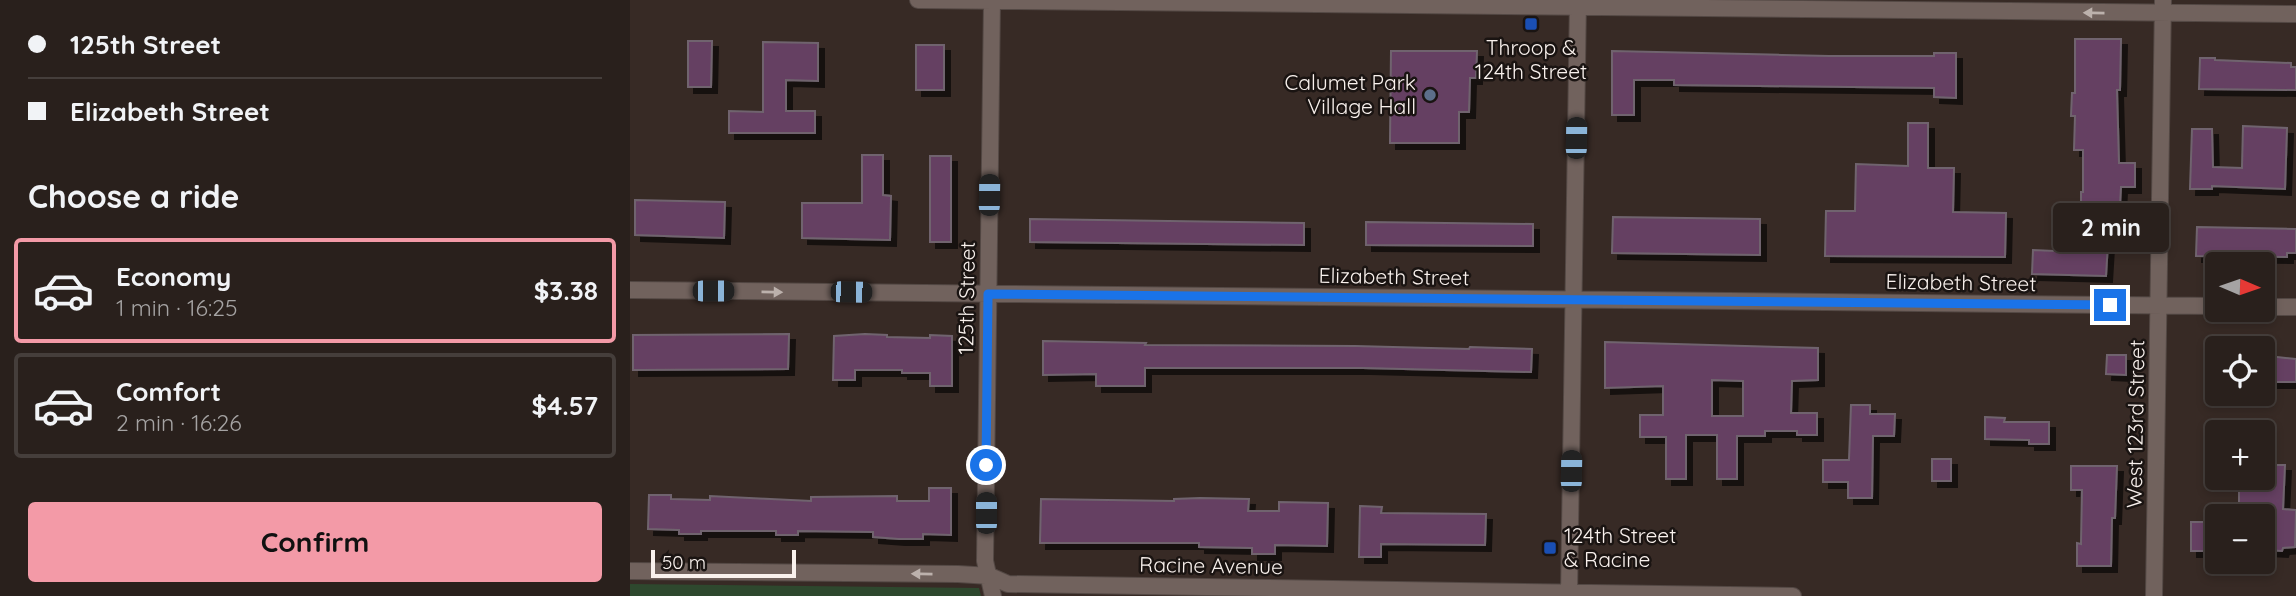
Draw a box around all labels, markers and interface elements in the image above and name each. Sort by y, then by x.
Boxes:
one-way arrow [2083,7,2105,18]
marker: Throop & 124th Street [1523,16,1539,32]
text: 125th Street [70,28,221,61]
place label: Throop & 124th Street [1475,34,1587,84]
place label: Calumet Park Village Hall [1285,69,1416,119]
marker: Calumet Park Village Hall [1422,87,1438,103]
text: Elizabeth Street [70,95,270,128]
car [1566,117,1587,159]
car [979,174,1000,216]
text: Choose a ride [28,176,240,216]
callout: 2 min [2052,204,2168,252]
text: 2 min [2081,213,2141,242]
street label: 125th Street [952,241,980,355]
north arrow [2205,252,2275,322]
map controls [2205,252,2275,574]
icon: car [32,259,95,322]
text: Economy [116,260,231,293]
street label: Elizabeth Street [1318,262,1470,290]
street label: Elizabeth Street [1885,268,2037,296]
text: $3.38 [534,274,598,307]
car [693,281,735,302]
car [830,281,873,303]
one-way arrow [761,286,783,297]
route end [2094,289,2126,321]
text: 1 min · 16:25 [116,293,238,322]
button: locate [2205,336,2275,406]
street label: West 123rd Street [2121,340,2149,508]
icon: car [32,374,95,437]
text: Comfort [116,375,221,408]
text: $4.57 [531,389,598,422]
text: 2 min · 16:26 [116,408,242,437]
button: + [2205,420,2275,490]
route start [970,449,1002,481]
car [1561,450,1582,492]
car [976,492,997,534]
button: Confirm [28,502,602,582]
button: − [2205,504,2275,574]
place label: 124th Street & Racine [1564,522,1676,572]
marker: 124th Street & Racine [1542,540,1558,556]
scale bar [651,547,796,579]
text: 50 m [662,550,706,574]
street label: Racine Avenue [1139,551,1283,579]
one-way arrow [911,568,933,580]

